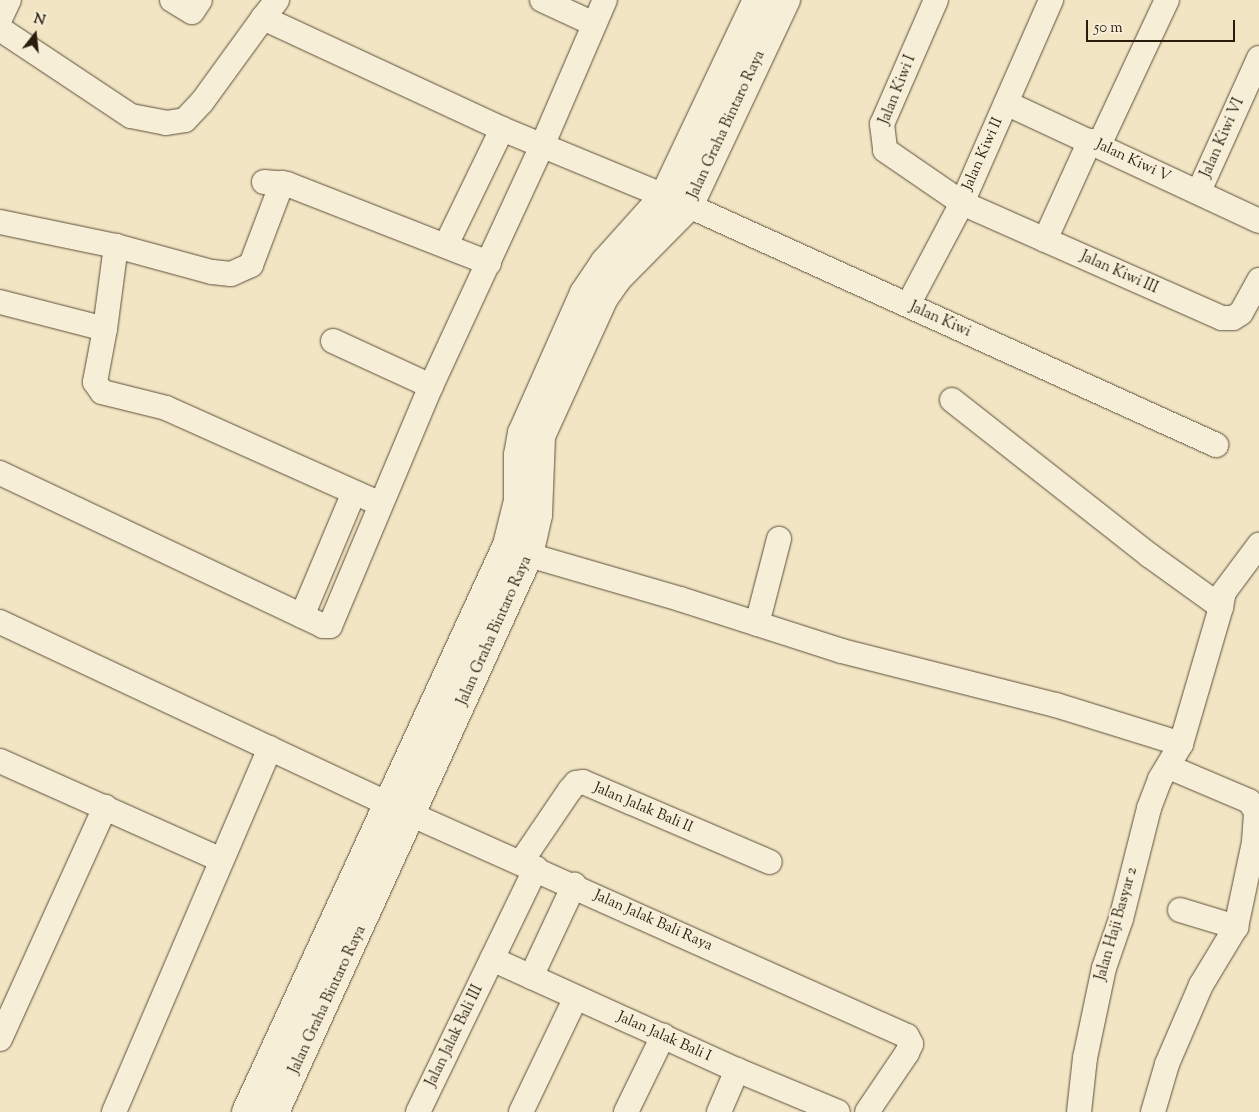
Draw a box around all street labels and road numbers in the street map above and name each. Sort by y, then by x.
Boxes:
street label: Jalan Graha Bintaro Raya [685,48,769,202]
street label: Jalan Kiwi I [876,53,920,127]
street label: Jalan Kiwi VI [1197,95,1249,181]
street label: Jalan Kiwi II [959,115,1007,193]
street label: Jalan Kiwi V [1093,136,1173,186]
street label: Jalan Kiwi III [1077,248,1161,298]
street label: Jalan Kiwi [907,299,973,341]
street label: Jalan Graha Bintaro Raya [454,554,536,708]
street label: Jalan Jalak Bali II [591,779,695,837]
street label: Jalan Haji Basyar 2 [1092,865,1142,983]
street label: Jalan Jalak Bali Raya [591,887,715,955]
street label: Jalan Graha Bintaro Raya [286,923,370,1077]
street label: Jalan Jalak Bali III [423,982,487,1090]
street label: Jalan Jalak Bali I [614,1008,714,1066]

